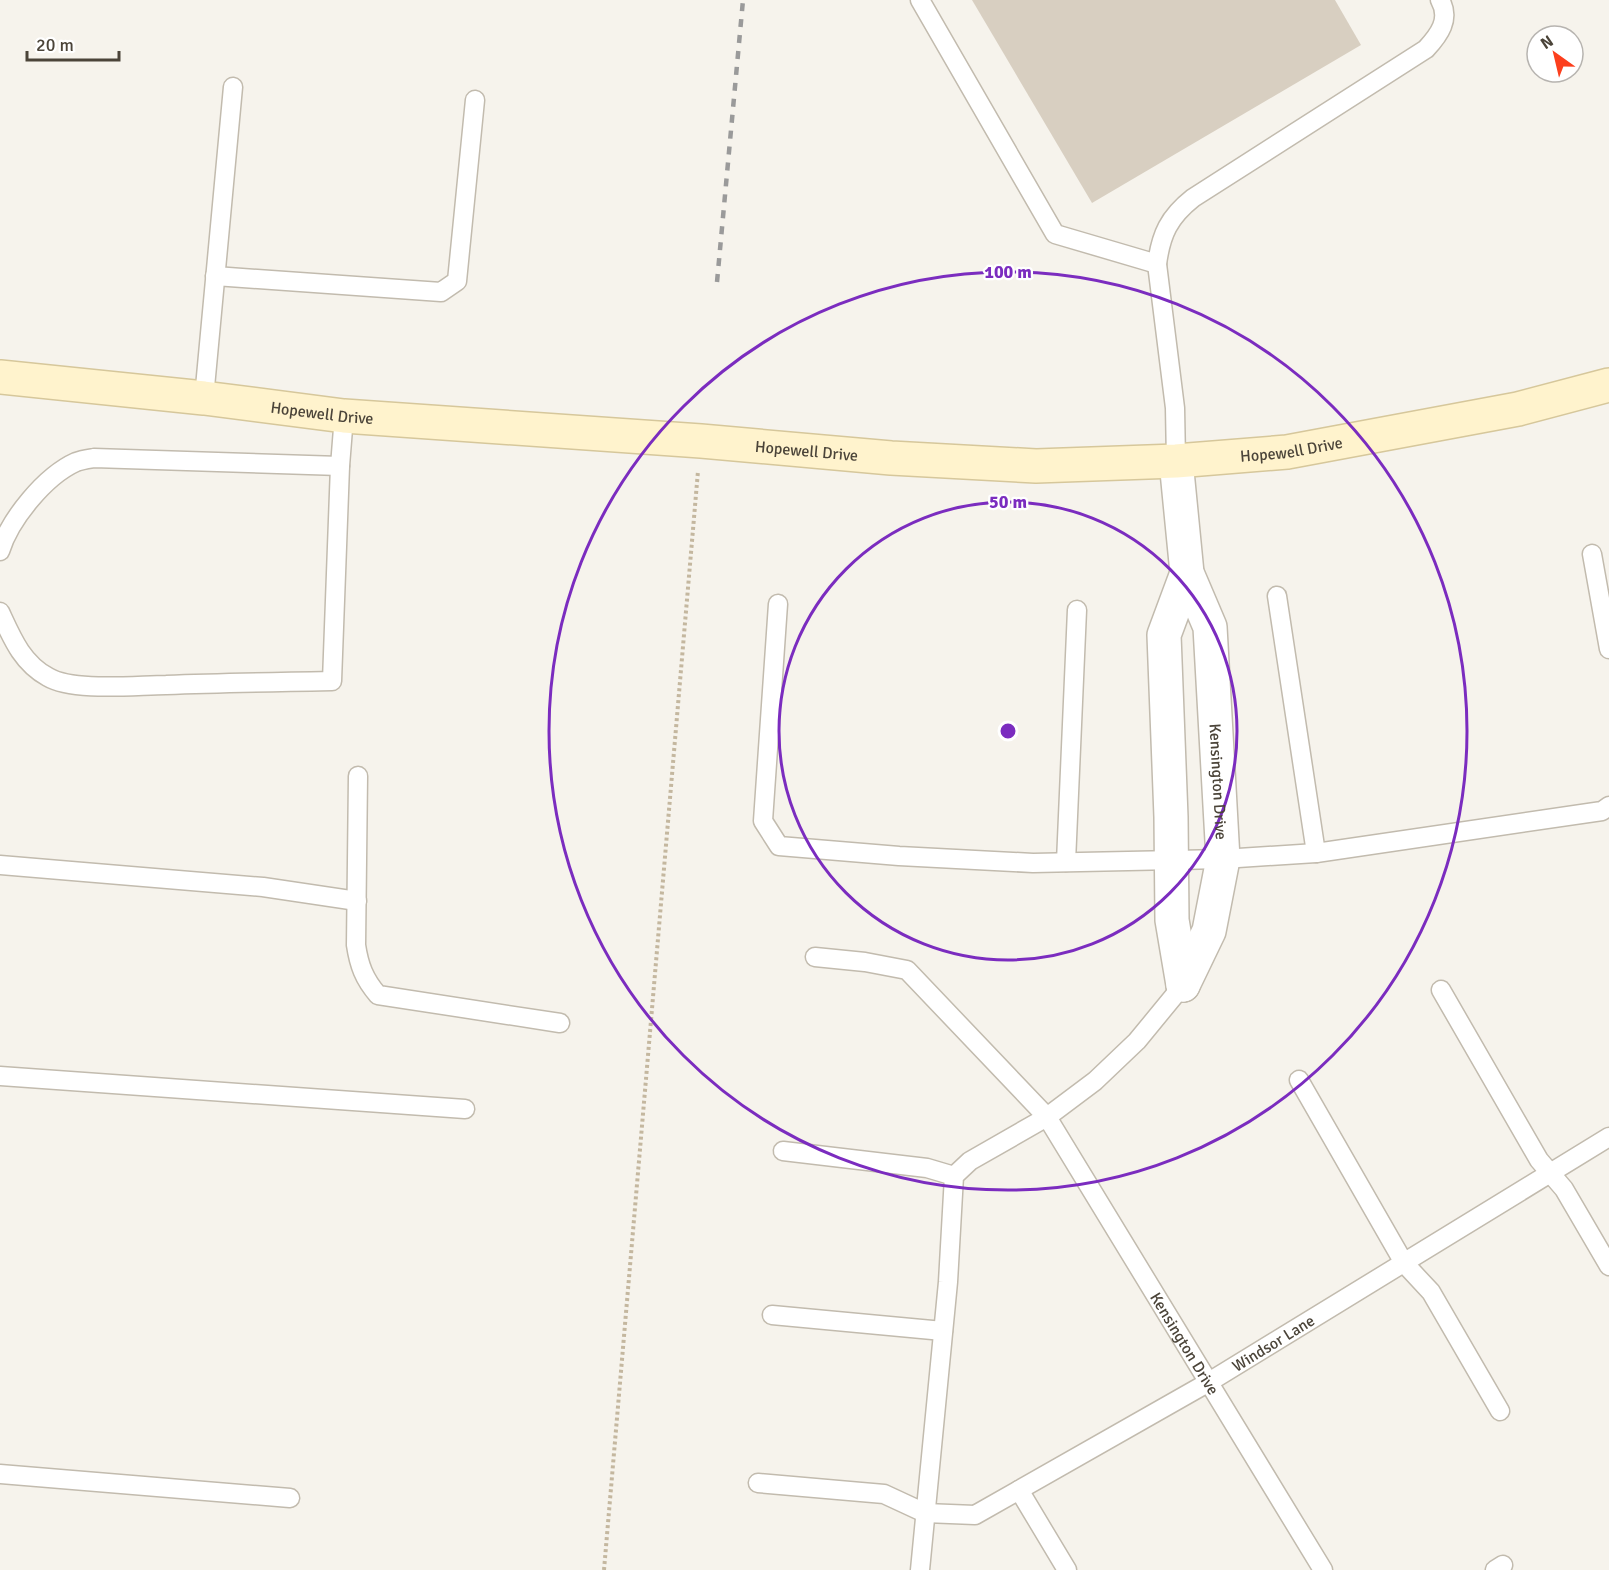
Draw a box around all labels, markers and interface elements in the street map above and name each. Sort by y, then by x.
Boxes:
scale bar [27,24,118,62]
north arrow [1525,24,1585,84]
text: N [1537,31,1557,54]
text: 20 m [36,34,74,56]
text: 100 m [984,261,1032,283]
street label: Hopewell Drive [269,398,374,429]
street label: Hopewell Drive [1239,433,1344,467]
street label: Hopewell Drive [754,437,859,466]
text: 50 m [989,491,1027,513]
centre of rings [998,721,1018,741]
street label: Kensington Drive [1204,723,1231,840]
street label: Kensington Drive [1145,1289,1223,1399]
street label: Windsor Lane [1229,1311,1318,1376]

